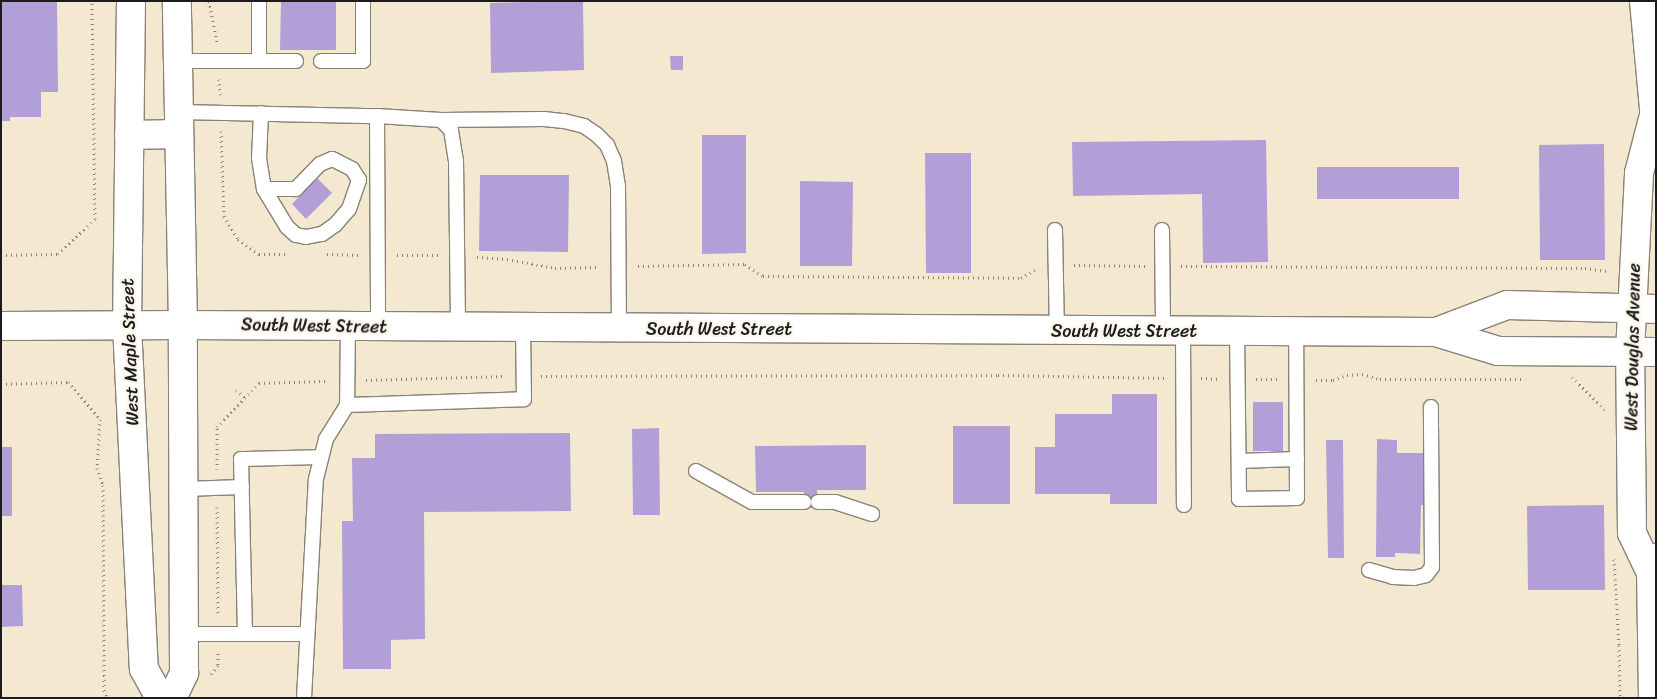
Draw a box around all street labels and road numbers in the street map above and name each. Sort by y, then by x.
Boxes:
street label: West Douglas Avenue [1621,264,1645,430]
street label: West Maple Street [117,277,143,427]
street label: South West Street [240,314,388,338]
street label: South West Street [645,318,793,340]
street label: South West Street [1050,320,1198,342]

